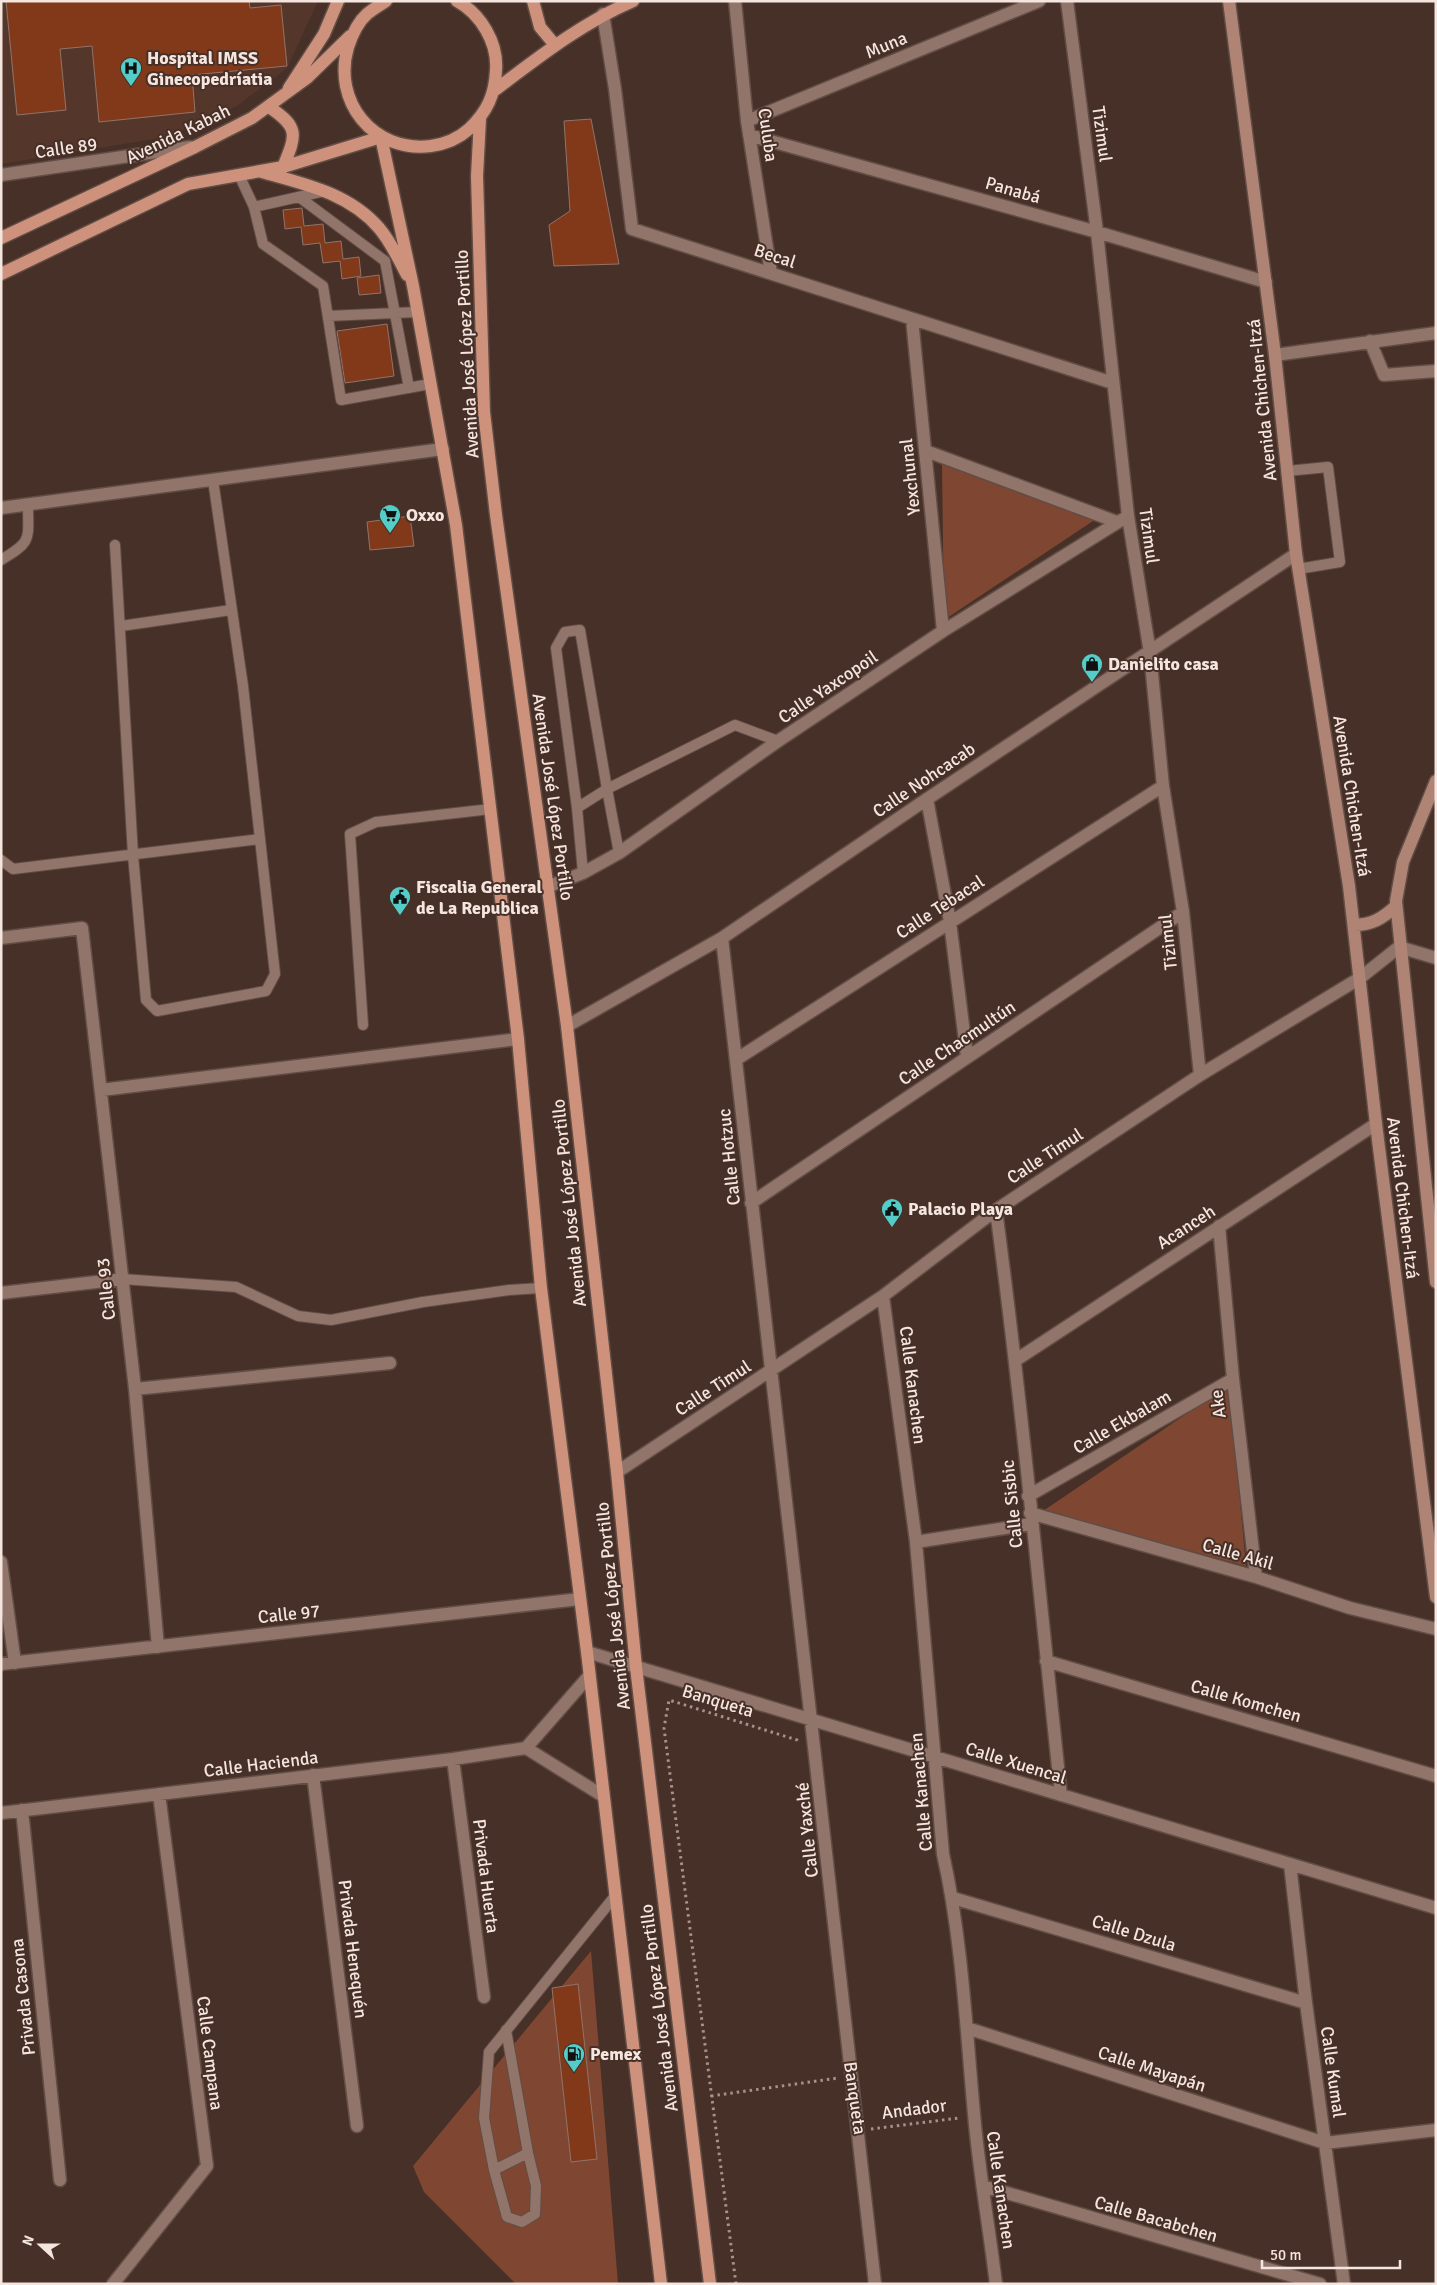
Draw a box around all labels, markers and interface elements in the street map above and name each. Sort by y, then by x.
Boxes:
street label: Muna [862,27,910,63]
place label: Hospital IMSS Ginecopedríatia [147,47,272,90]
hospital icon: Hospital IMSS Ginecopedríatia [119,56,143,87]
street label: Avenida Kabah [122,99,234,169]
street label: Tizimul [1087,105,1117,163]
street label: Culuba [753,107,783,163]
street label: Calle 89 [34,133,98,163]
street label: Panabá [983,172,1043,208]
street label: Becal [751,239,799,273]
street label: Avenida José López Portillo [451,249,483,459]
street label: Avenida Chichen-Itzá [1243,318,1281,482]
street label: Yexchunal [895,437,925,517]
supermarket icon: Oxxo [378,503,402,534]
place label: Oxxo [406,504,444,526]
street label: Tizimul [1134,507,1164,565]
street label: Calle Yaxcopoil [774,646,882,728]
shop icon: Danielito casa [1080,652,1104,683]
place label: Danielito casa [1108,653,1219,675]
street label: Avenida José López Portillo [528,692,578,902]
street label: Avenida Chichen-Itzá [1328,714,1376,878]
street label: Calle Nohcacab [868,738,980,822]
street label: Calle Tebacal [892,870,988,944]
place label: Fiscalia General de La Republica [416,876,542,919]
public building icon: Fiscalia General de La Republica [388,885,412,916]
street label: Tizimul [1154,913,1182,971]
street label: Calle Chacmultún [894,996,1020,1090]
street label: Avenida José López Portillo [547,1098,591,1308]
street label: Calle Hotzuc [713,1107,745,1207]
street label: Avenida Chichen-Itzá [1382,1116,1424,1280]
street label: Calle Timul [1003,1123,1087,1189]
public building icon: Palacio Playa [880,1197,904,1228]
place label: Palacio Playa [908,1198,1013,1220]
street label: Acanceh [1153,1200,1219,1254]
street label: Calle 93 [92,1257,120,1321]
street label: Calle Kanachen [895,1325,931,1445]
street label: Calle Timul [671,1355,755,1421]
street label: Calle Ekbalam [1069,1385,1175,1459]
street label: Ake [1205,1388,1231,1420]
street label: Calle Sisbic [996,1459,1028,1549]
street label: Avenida José López Portillo [591,1501,635,1711]
street label: Calle Akil [1200,1533,1276,1575]
street label: Calle 97 [257,1600,321,1628]
street label: Calle Komchen [1188,1675,1304,1727]
street label: Banqueta [680,1680,756,1722]
street label: Calle Kanachen [905,1732,937,1852]
street label: Calle Xuencal [963,1737,1069,1789]
street label: Calle Hacienda [202,1746,320,1782]
street label: Calle Yaxché [791,1781,823,1879]
street label: Privada Huerta [468,1818,504,1934]
street label: Privada Henequén [334,1878,372,2020]
street label: Avenida José López Portillo [635,1903,683,2113]
street label: Calle Dzula [1089,1910,1179,1956]
street label: Privada Casona [6,1937,40,2057]
street label: Calle Campana [192,1995,228,2111]
street label: Calle Kumal [1316,2025,1350,2119]
street label: Calle Mayapán [1095,2041,1209,2097]
fuel station icon: Pemex [562,2042,586,2073]
place label: Pemex [590,2043,642,2065]
street label: Banqueta [839,2060,871,2136]
street label: Andador [880,2094,948,2124]
street label: Calle Kanachen [982,2130,1020,2250]
street label: Calle Bacabchen [1092,2191,1220,2247]
north arrow [15,2220,65,2270]
text: N [19,2233,38,2248]
scale bar [1262,2238,1400,2270]
text: 50 m [1270,2246,1301,2264]

